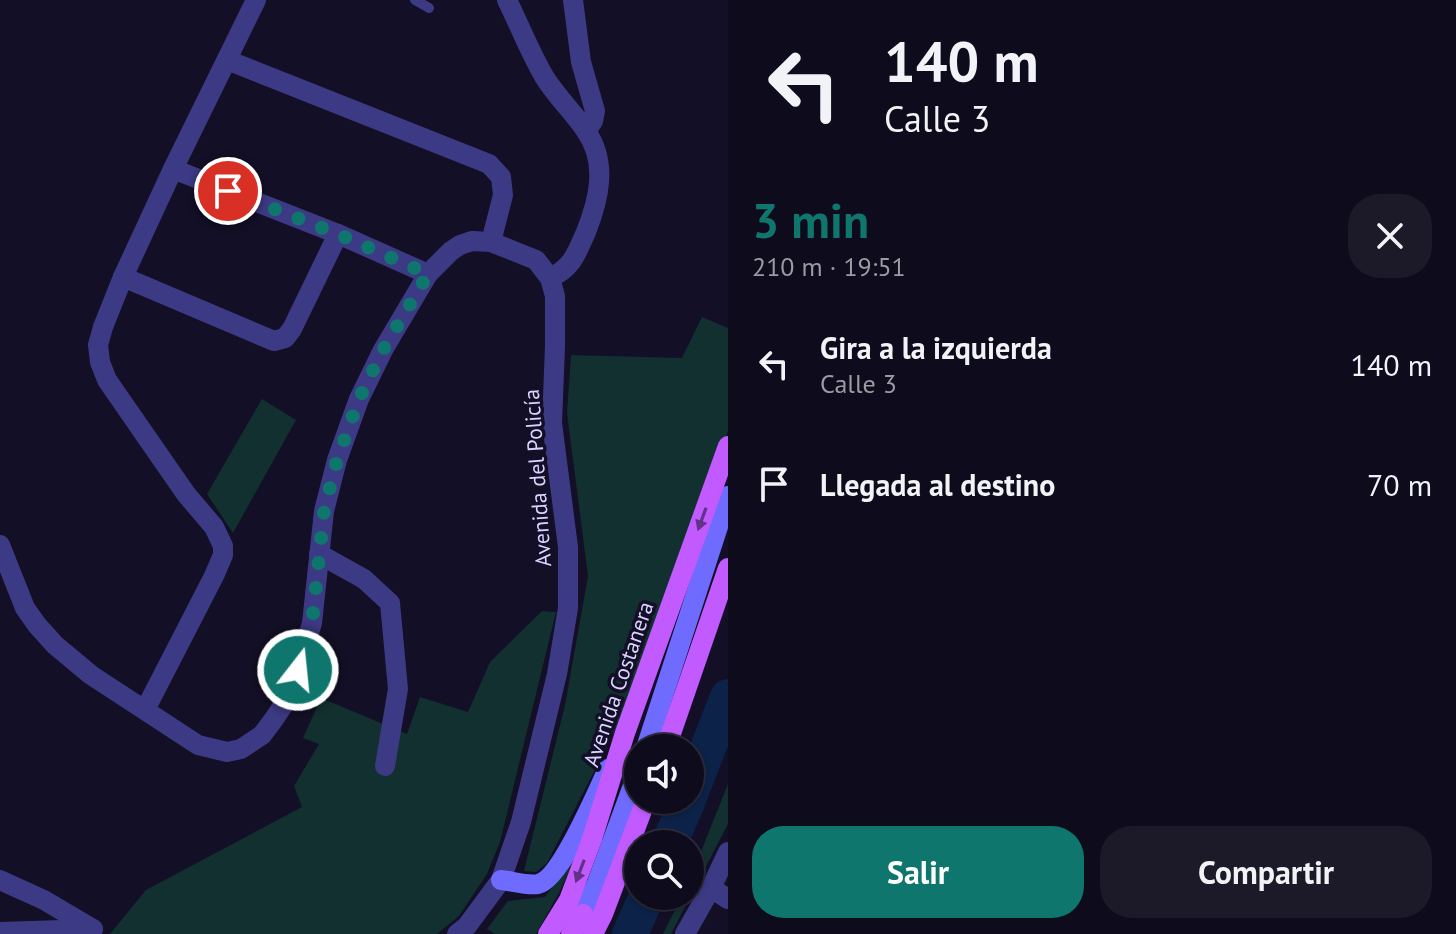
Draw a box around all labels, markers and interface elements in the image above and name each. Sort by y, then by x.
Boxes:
text: 140 m [884,25,1039,97]
icon: left [752,32,856,136]
text: Calle 3 [884,95,990,142]
pin [194,157,262,225]
icon: arrive [206,169,250,213]
text: 3 min [752,189,869,251]
button: close [1348,194,1432,278]
text: 210 m · 19:51 [752,250,906,283]
text: Gira a la izquierda [820,328,1052,367]
icon: left [752,342,796,386]
text: 140 m [1351,345,1432,384]
text: Calle 3 [820,367,897,400]
street label: Avenida del Policía [517,388,557,568]
icon: arrive [752,462,796,506]
text: Llegada al destino [820,465,1055,504]
text: 70 m [1367,465,1432,504]
one-way arrow [695,507,707,531]
street label: Avenida Costanera [577,598,659,770]
position arrow [256,628,340,712]
map controls [624,734,704,910]
button: sound [624,734,704,814]
button: Salir [752,826,1084,918]
button: Compartir [1100,826,1432,918]
button: search [624,830,704,910]
one-way arrow [573,859,586,883]

